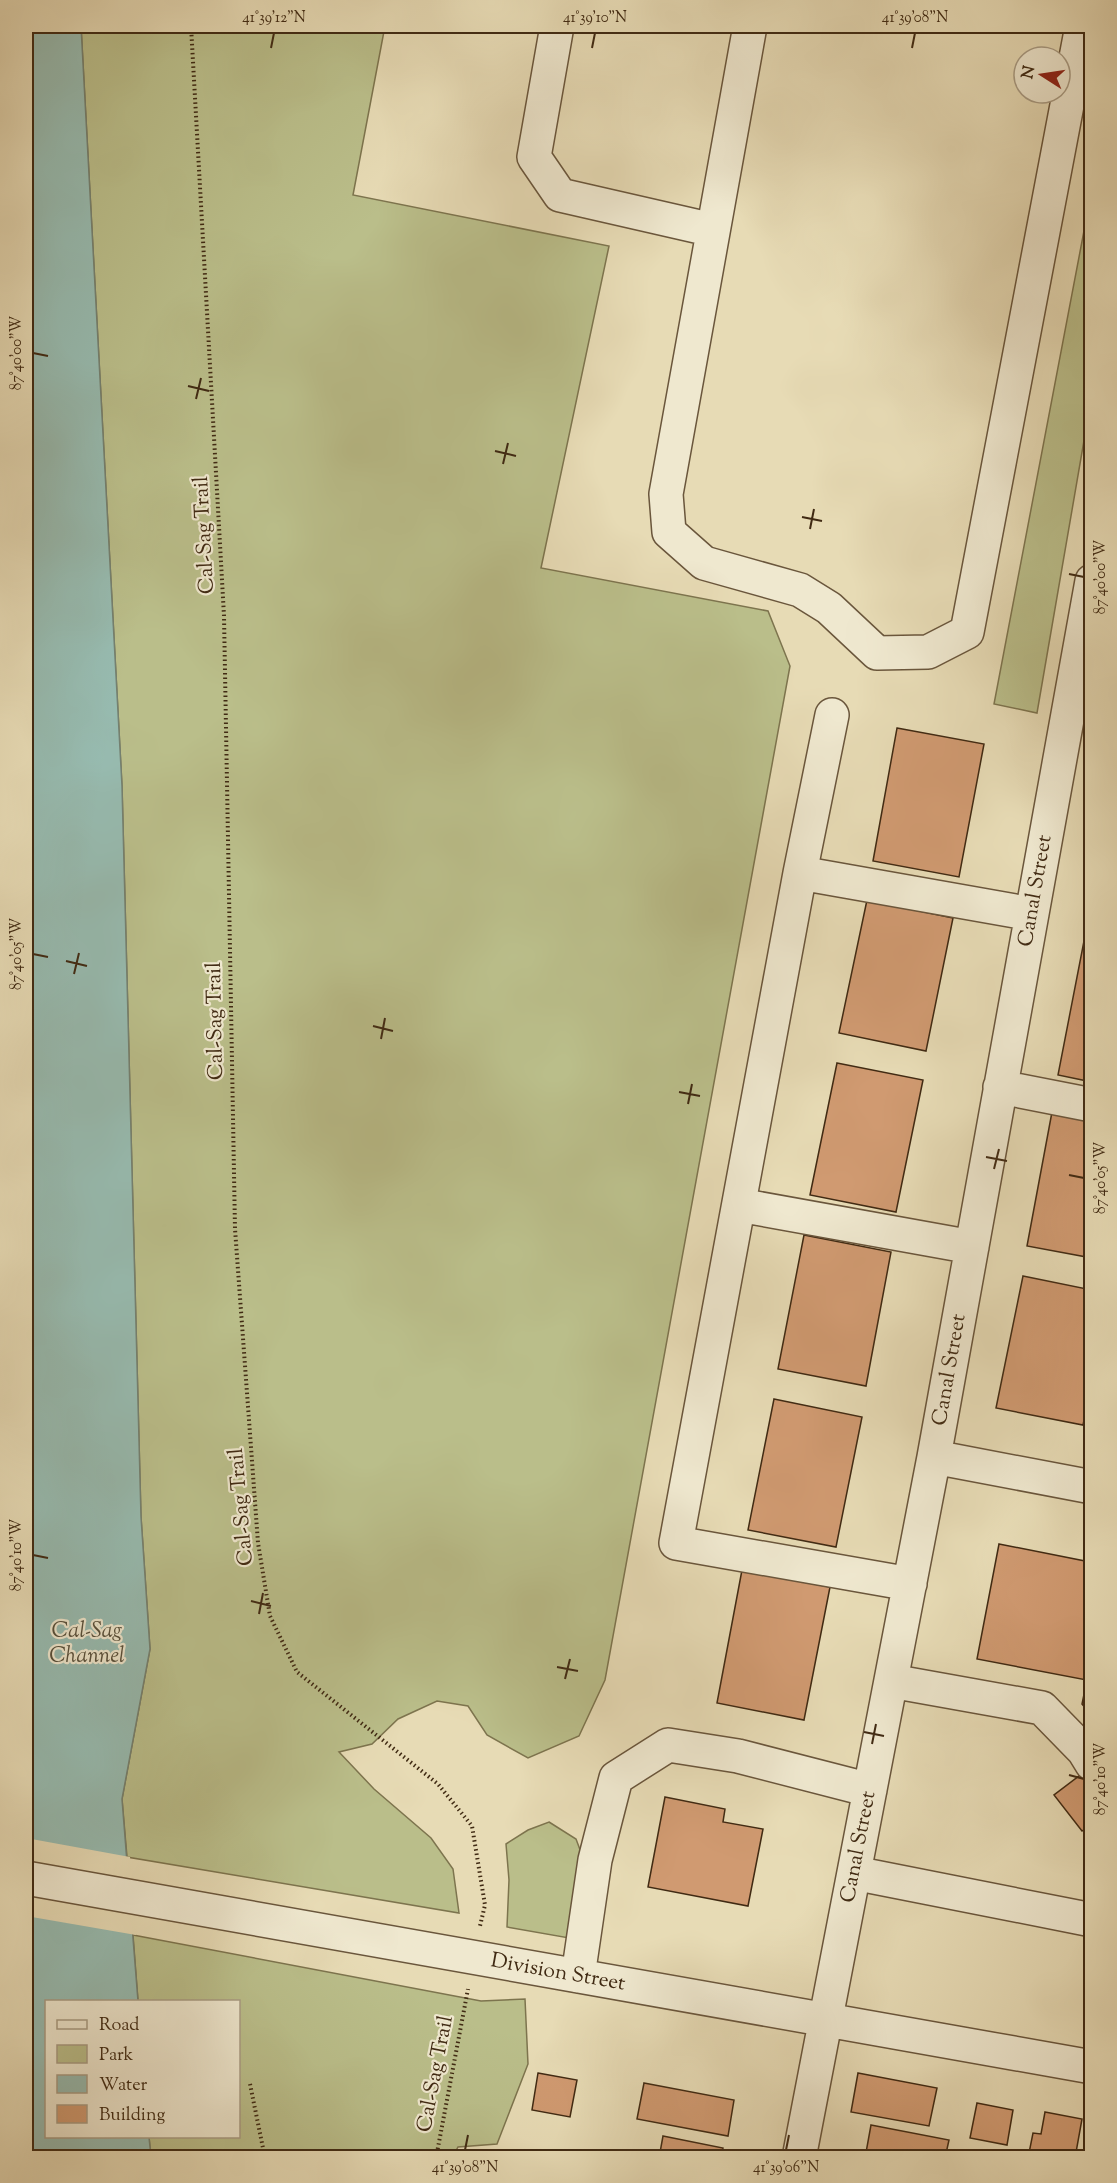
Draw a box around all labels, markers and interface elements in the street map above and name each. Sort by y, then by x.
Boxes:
text: 41°39'12"N [242,8,306,29]
text: 41°39'10"N [563,8,627,29]
text: 41°39'08"N [882,8,948,29]
north arrow [1012,45,1072,105]
text: N [1017,64,1042,81]
text: 87°40'00"W [7,315,28,390]
street label: Cal-Sag Trail [187,475,223,595]
text: 87°40'00"W [1091,539,1112,614]
street label: Canal Street [1011,833,1061,949]
text: 87°40'05"W [7,918,28,990]
street label: Cal-Sag Trail [200,962,232,1080]
text: 87°40'05"W [1091,1142,1112,1214]
street label: Canal Street [925,1312,975,1428]
street label: Cal-Sag Trail [222,1447,262,1567]
text: 87°40'10"W [7,1519,28,1591]
water label: Cal-Sag Channel [49,1616,125,1673]
text: 87°40'10"W [1091,1743,1112,1815]
street label: Canal Street [833,1789,885,1905]
street label: Division Street [488,1946,628,2000]
legend [45,2000,240,2138]
text: Road [99,2013,139,2039]
street label: Cal-Sag Trail [410,2013,462,2135]
text: Park [99,2043,134,2069]
text: Water [99,2073,148,2099]
text: Building [99,2103,165,2129]
text: 41°39'08"N [432,2158,498,2179]
text: 41°39'06"N [753,2158,819,2179]

